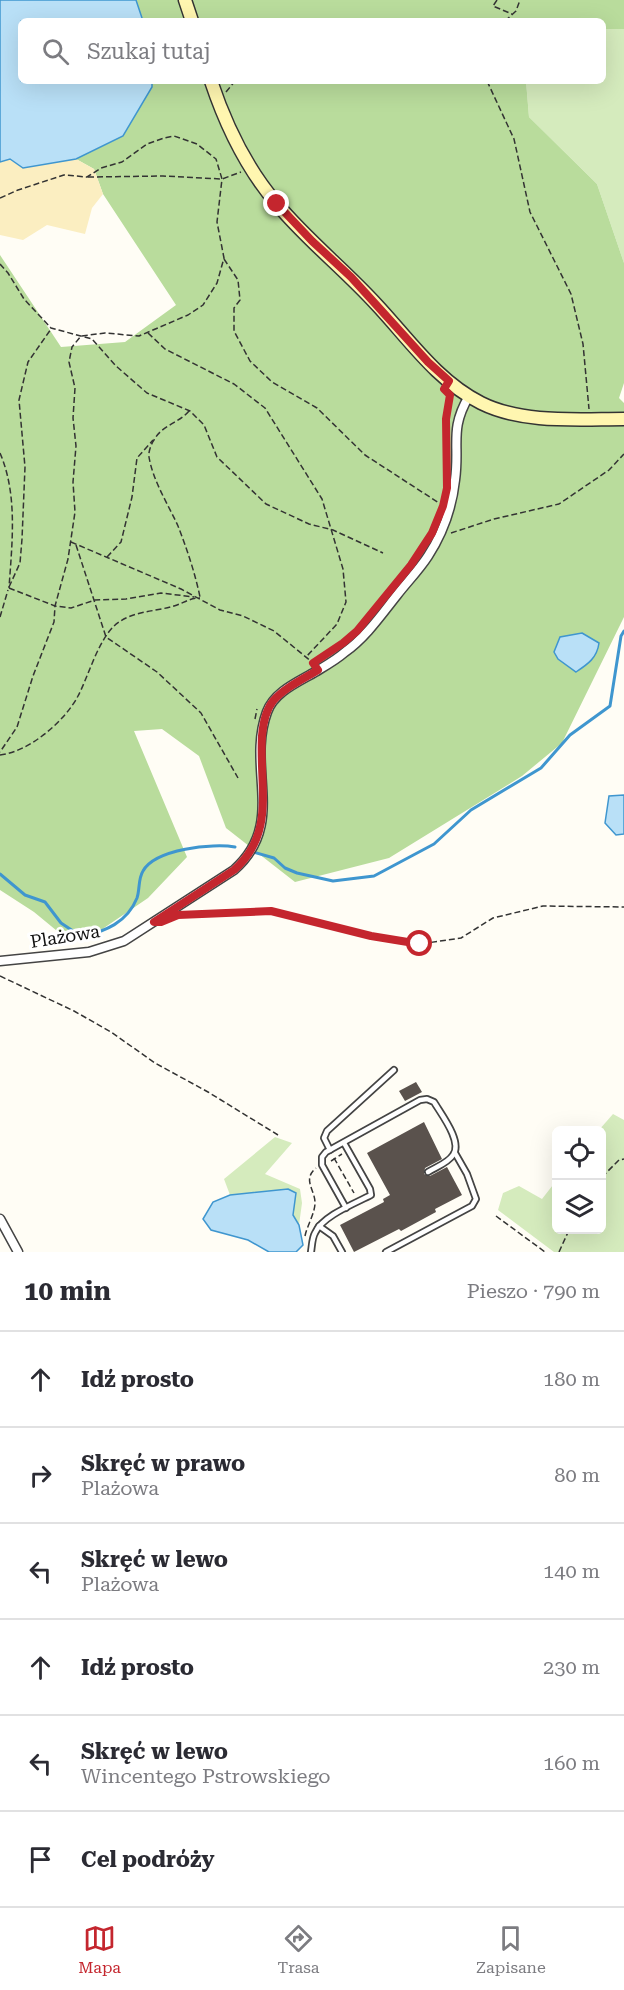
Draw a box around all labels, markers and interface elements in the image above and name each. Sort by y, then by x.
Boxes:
search box [18,18,606,84]
icon: search [39,35,72,68]
text: Szukaj tutaj [87,39,211,64]
route end [263,190,289,216]
street label: Plażowa [29,920,102,952]
route start [406,930,432,956]
map controls [552,1126,606,1234]
button: locate [552,1126,606,1180]
button: layers [552,1180,606,1234]
text: 10 min [24,1276,111,1306]
text: Pieszo · 790 m [467,1279,600,1303]
icon: ahead [24,1363,57,1396]
text: Idź prosto [81,1367,194,1392]
text: 180 m [543,1367,600,1391]
text: Skręć w prawo [81,1451,245,1476]
icon: right [24,1459,57,1492]
text: 80 m [554,1463,600,1487]
text: Plażowa [81,1476,159,1500]
text: Skręć w lewo [81,1547,228,1572]
icon: left [24,1555,57,1588]
text: 140 m [543,1559,600,1583]
text: Plażowa [81,1572,159,1596]
icon: ahead [24,1651,57,1684]
text: Idź prosto [81,1655,194,1680]
text: 230 m [543,1655,600,1679]
text: Skręć w lewo [81,1739,228,1764]
icon: left [24,1747,57,1780]
text: 160 m [543,1751,600,1775]
text: Wincentego Pstrowskiego [81,1764,331,1788]
icon: arrive [24,1843,57,1876]
text: Cel podróży [81,1847,215,1872]
tab: Mapa [78,1922,121,1977]
tab: Trasa [278,1922,319,1977]
tab: Zapisane [476,1922,546,1977]

